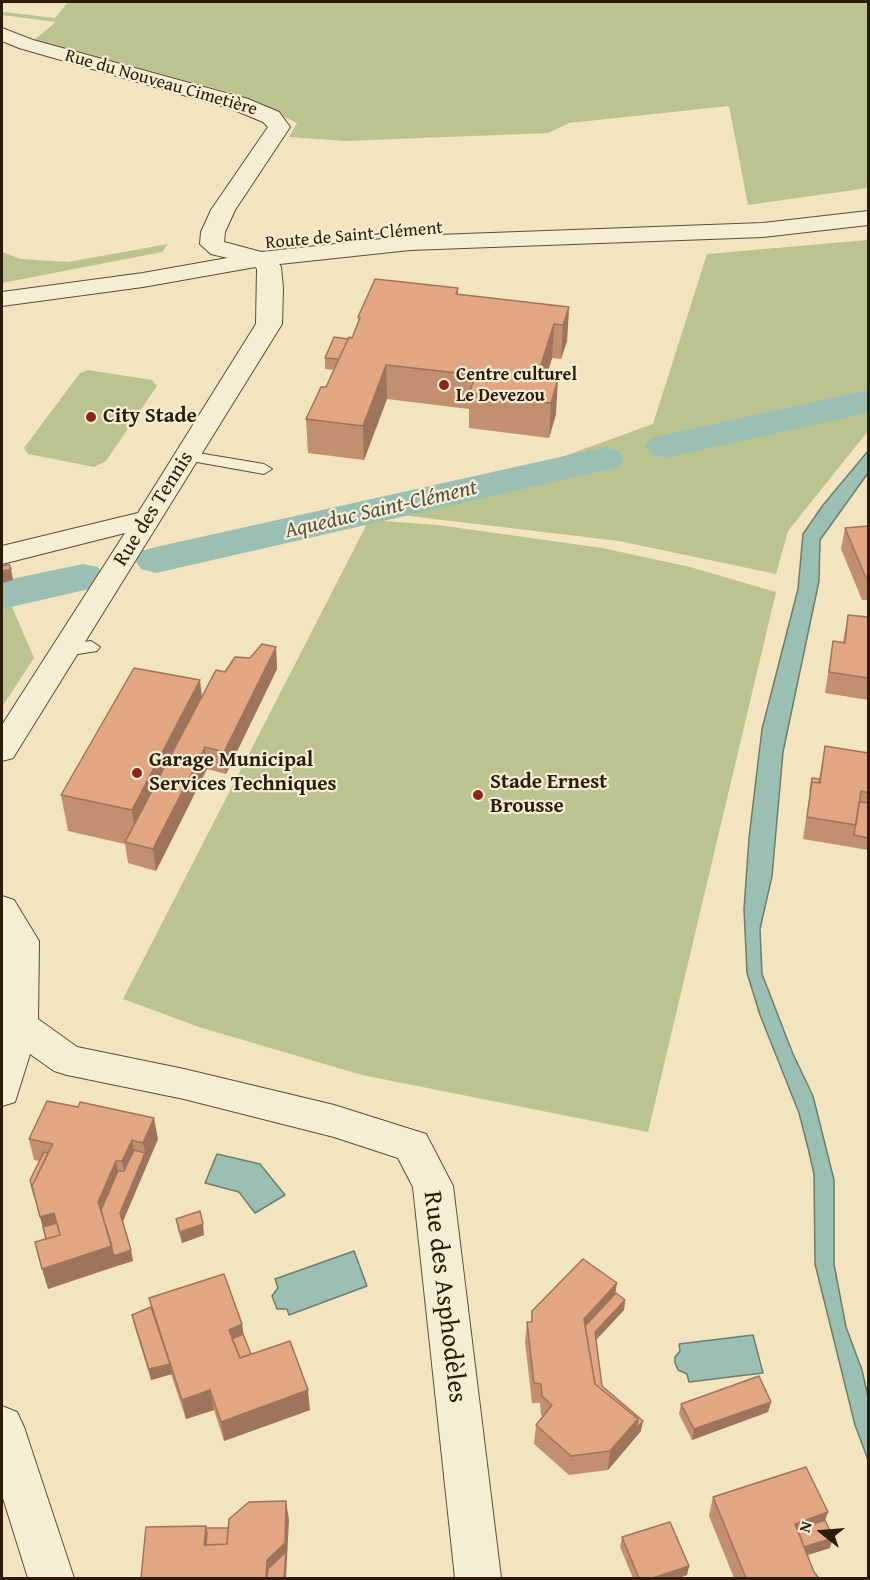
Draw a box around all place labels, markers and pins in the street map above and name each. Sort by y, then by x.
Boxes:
place label: Centre culturel Le Devezou [456,364,577,406]
marker: Centre culturel Le Devezou [437,378,451,392]
place label: City Stade [103,404,197,430]
marker: City Stade [84,410,98,424]
place label: Garage Municipal Services Techniques [149,748,337,798]
marker: Garage Municipal Services Techniques [130,766,144,780]
place label: Stade Ernest Brousse [490,770,607,820]
marker: Stade Ernest Brousse [471,788,485,802]

